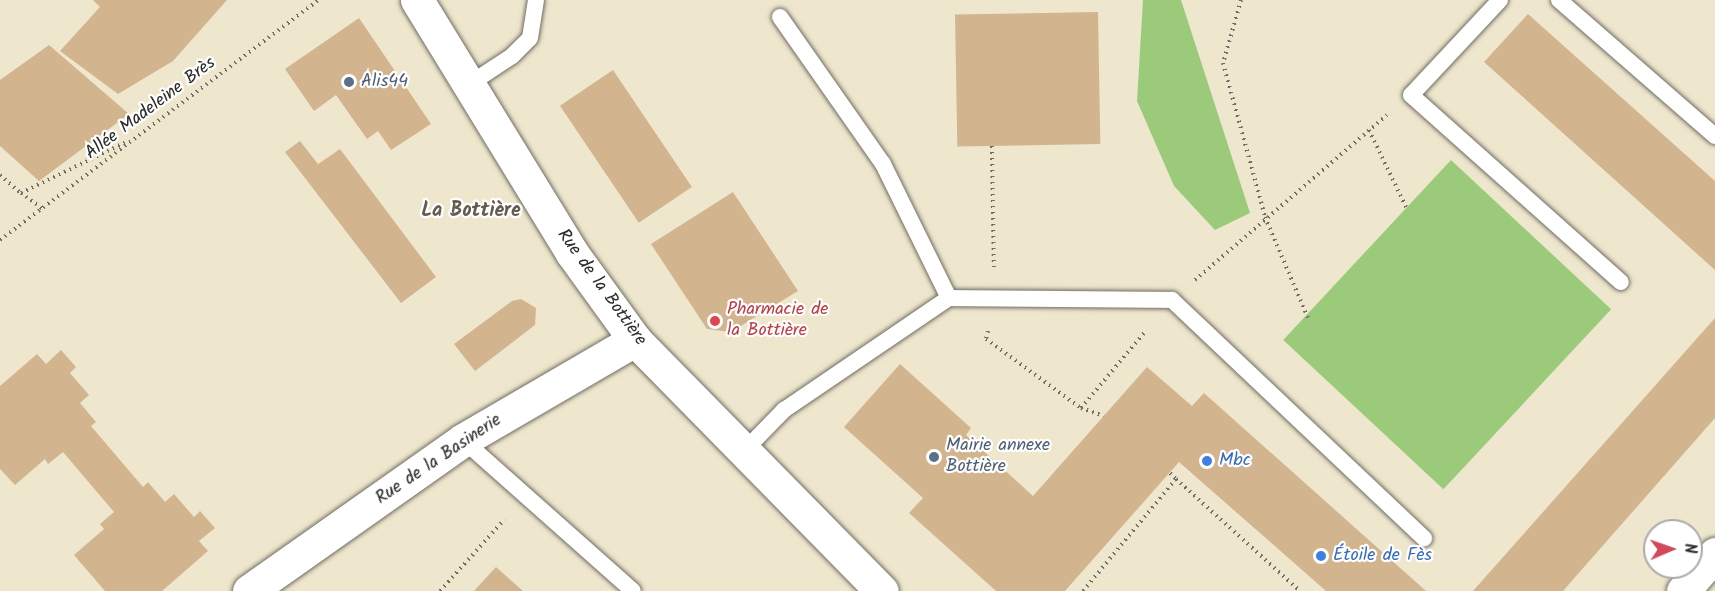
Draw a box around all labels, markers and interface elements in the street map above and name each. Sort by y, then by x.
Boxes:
street label: Allée Madeleine Brès [82,53,220,165]
place label: Alis44 [361,71,408,93]
marker: Alis44 [342,75,356,89]
district label: La Bottière [421,199,521,223]
street label: Rue de la Bottière [552,226,650,350]
place label: Pharmacie de la Bottière [727,300,828,342]
marker: Pharmacie de la Bottière [708,314,722,328]
street label: Rue de la Basinerie [372,410,506,510]
place label: Mairie annexe Bottière [946,436,1050,478]
marker: Mairie annexe Bottière [927,450,941,464]
place label: Mbc [1219,450,1251,472]
marker: Mbc [1200,454,1214,468]
north arrow [1643,519,1703,579]
text: N [1677,543,1702,554]
place label: Étoile de Fès [1333,545,1432,567]
marker: Étoile de Fès [1314,549,1328,563]

